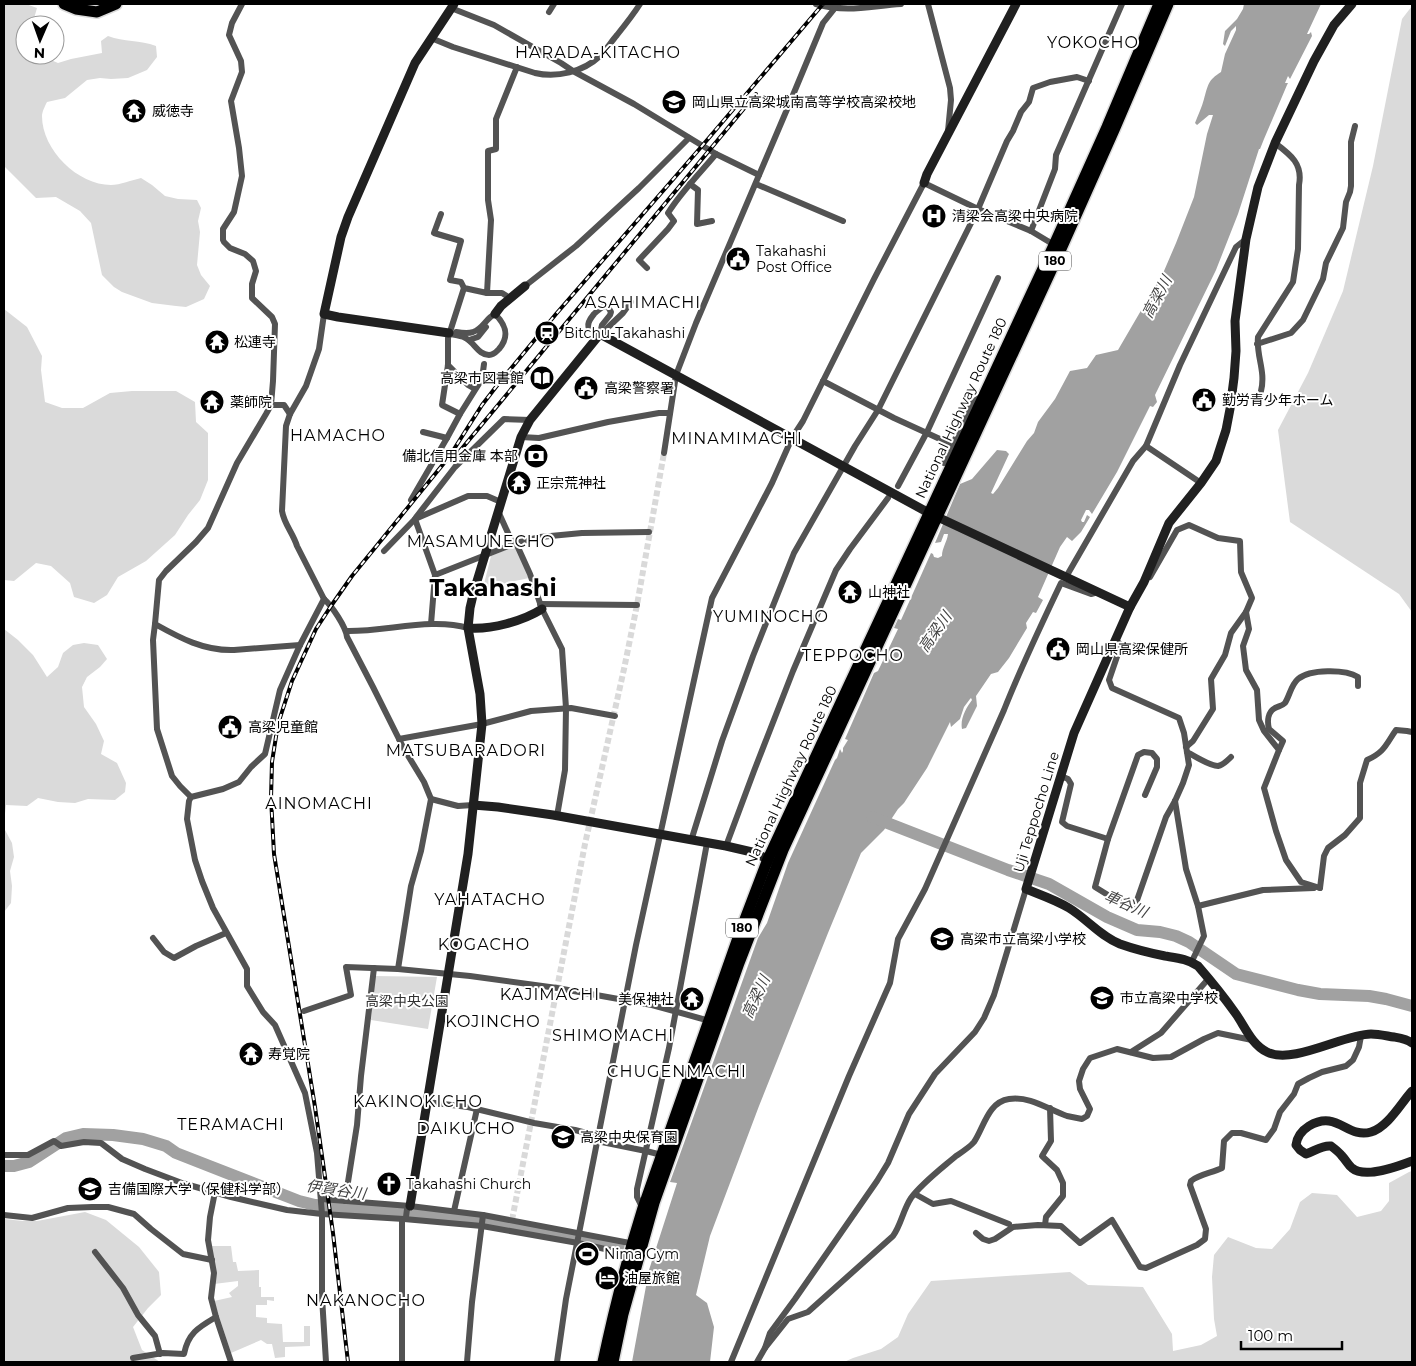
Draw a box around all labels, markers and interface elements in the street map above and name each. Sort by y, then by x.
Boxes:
north arrow [15,15,65,65]
district label: YOKOCHO [1047,33,1139,52]
district label: HARADA-KITACHO [515,43,681,62]
text: N [34,44,46,62]
school or university icon: 岡山県立高梁城南高等学校高梁校地 [661,89,687,115]
place label: 岡山県立高梁城南高等学校高梁校地 [692,93,916,111]
temple icon: 威徳寺 [121,98,147,124]
place label: 威徳寺 [152,102,194,120]
hospital icon: 清梁会高梁中央病院 [921,203,947,229]
place label: 清梁会高梁中央病院 [952,207,1078,225]
place label: Takahashi Post Office [756,242,832,276]
public building icon: Takahashi Post Office [725,246,751,272]
road number: 180 [1039,252,1071,270]
water label: 高梁川 [1138,271,1176,321]
district label: ASAHIMACHI [585,293,701,312]
street label: National Highway Route 180 [911,315,1011,501]
station icon: Bitchu-Takahashi [534,320,560,346]
place label: Bitchu-Takahashi [564,324,685,342]
temple icon: 松連寺 [204,329,230,355]
place label: 松連寺 [234,333,276,351]
library icon: 高梁市図書館 [529,365,555,391]
place label: 高梁市図書館 [440,369,524,387]
public building icon: 高梁警察署 [573,375,599,401]
place label: 高梁警察署 [604,379,674,397]
public building icon: 勤労青少年ホーム [1191,387,1217,413]
temple icon: 薬師院 [199,389,225,415]
place label: 勤労青少年ホーム [1222,391,1334,409]
place label: 薬師院 [230,393,272,411]
district label: HAMACHO [290,426,386,445]
district label: MINAMIMACHI [671,429,803,448]
bank icon: 備北信用金庫 本部 [523,443,549,469]
place label: 備北信用金庫 本部 [402,447,518,465]
temple icon: 正宗荒神社 [506,470,532,496]
place label: 正宗荒神社 [536,474,606,492]
district label: MASAMUNECHO [407,532,555,551]
district label: Takahashi [429,573,557,602]
temple icon: 山神社 [837,579,863,605]
place label: 山神社 [868,583,910,601]
water label: 高梁川 [914,606,956,656]
district label: YUMINOCHO [713,607,829,626]
public building icon: 岡山県高梁保健所 [1045,636,1071,662]
place label: 岡山県高梁保健所 [1076,640,1188,658]
district label: TEPPOCHO [802,646,904,665]
street label: National Highway Route 180 [741,683,841,869]
public building icon: 高梁児童館 [217,714,243,740]
place label: 高梁児童館 [248,718,318,736]
district label: MATSUBARADORI [386,741,546,760]
street label: Uji Teppocho Line [1009,749,1063,875]
district label: AINOMACHI [265,794,373,813]
water label: 車谷川 [1102,886,1152,922]
district label: YAHATACHO [434,890,546,909]
road number: 180 [726,918,758,938]
school or university icon: 高梁市立高梁小学校 [929,926,955,952]
place label: 高梁市立高梁小学校 [960,930,1086,948]
district label: KOGACHO [438,935,530,954]
water label: 高梁川 [737,971,775,1021]
district label: KAJIMACHI [500,985,600,1004]
school or university icon: 市立高梁中学校 [1089,985,1115,1011]
temple icon: 美保神社 [679,986,705,1012]
place label: 市立高梁中学校 [1120,989,1218,1007]
place label: 美保神社 [618,990,674,1008]
park label: 高梁中央公園 [365,992,449,1010]
district label: KOJINCHO [445,1012,541,1031]
district label: SHIMOMACHI [552,1026,674,1045]
temple icon: 寿覚院 [238,1041,264,1067]
place label: 寿覚院 [268,1045,310,1063]
district label: CHUGENMACHI [607,1062,747,1081]
district label: KAKINOKICHO [353,1092,483,1111]
district label: TERAMACHI [177,1115,285,1134]
district label: DAIKUCHO [416,1119,516,1138]
school or university icon: 高梁中央保育園 [550,1124,576,1150]
place label: 高梁中央保育園 [580,1128,678,1146]
church icon: Takahashi Church [376,1171,402,1197]
place label: Takahashi Church [406,1175,531,1193]
school or university icon: 吉備国際大学（保健科学部） [77,1176,103,1202]
water label: 伊賀谷川 [305,1176,369,1203]
place label: 吉備国際大学（保健科学部） [108,1180,290,1198]
sports icon: Nima Gym [574,1241,600,1267]
place label: Nima Gym [604,1245,679,1263]
hotel icon: 油屋旅館 [594,1265,620,1291]
place label: 油屋旅館 [624,1269,680,1287]
district label: NAKANOCHO [306,1291,426,1310]
scale bar [1241,1318,1342,1350]
text: 100 m [1248,1326,1293,1345]

